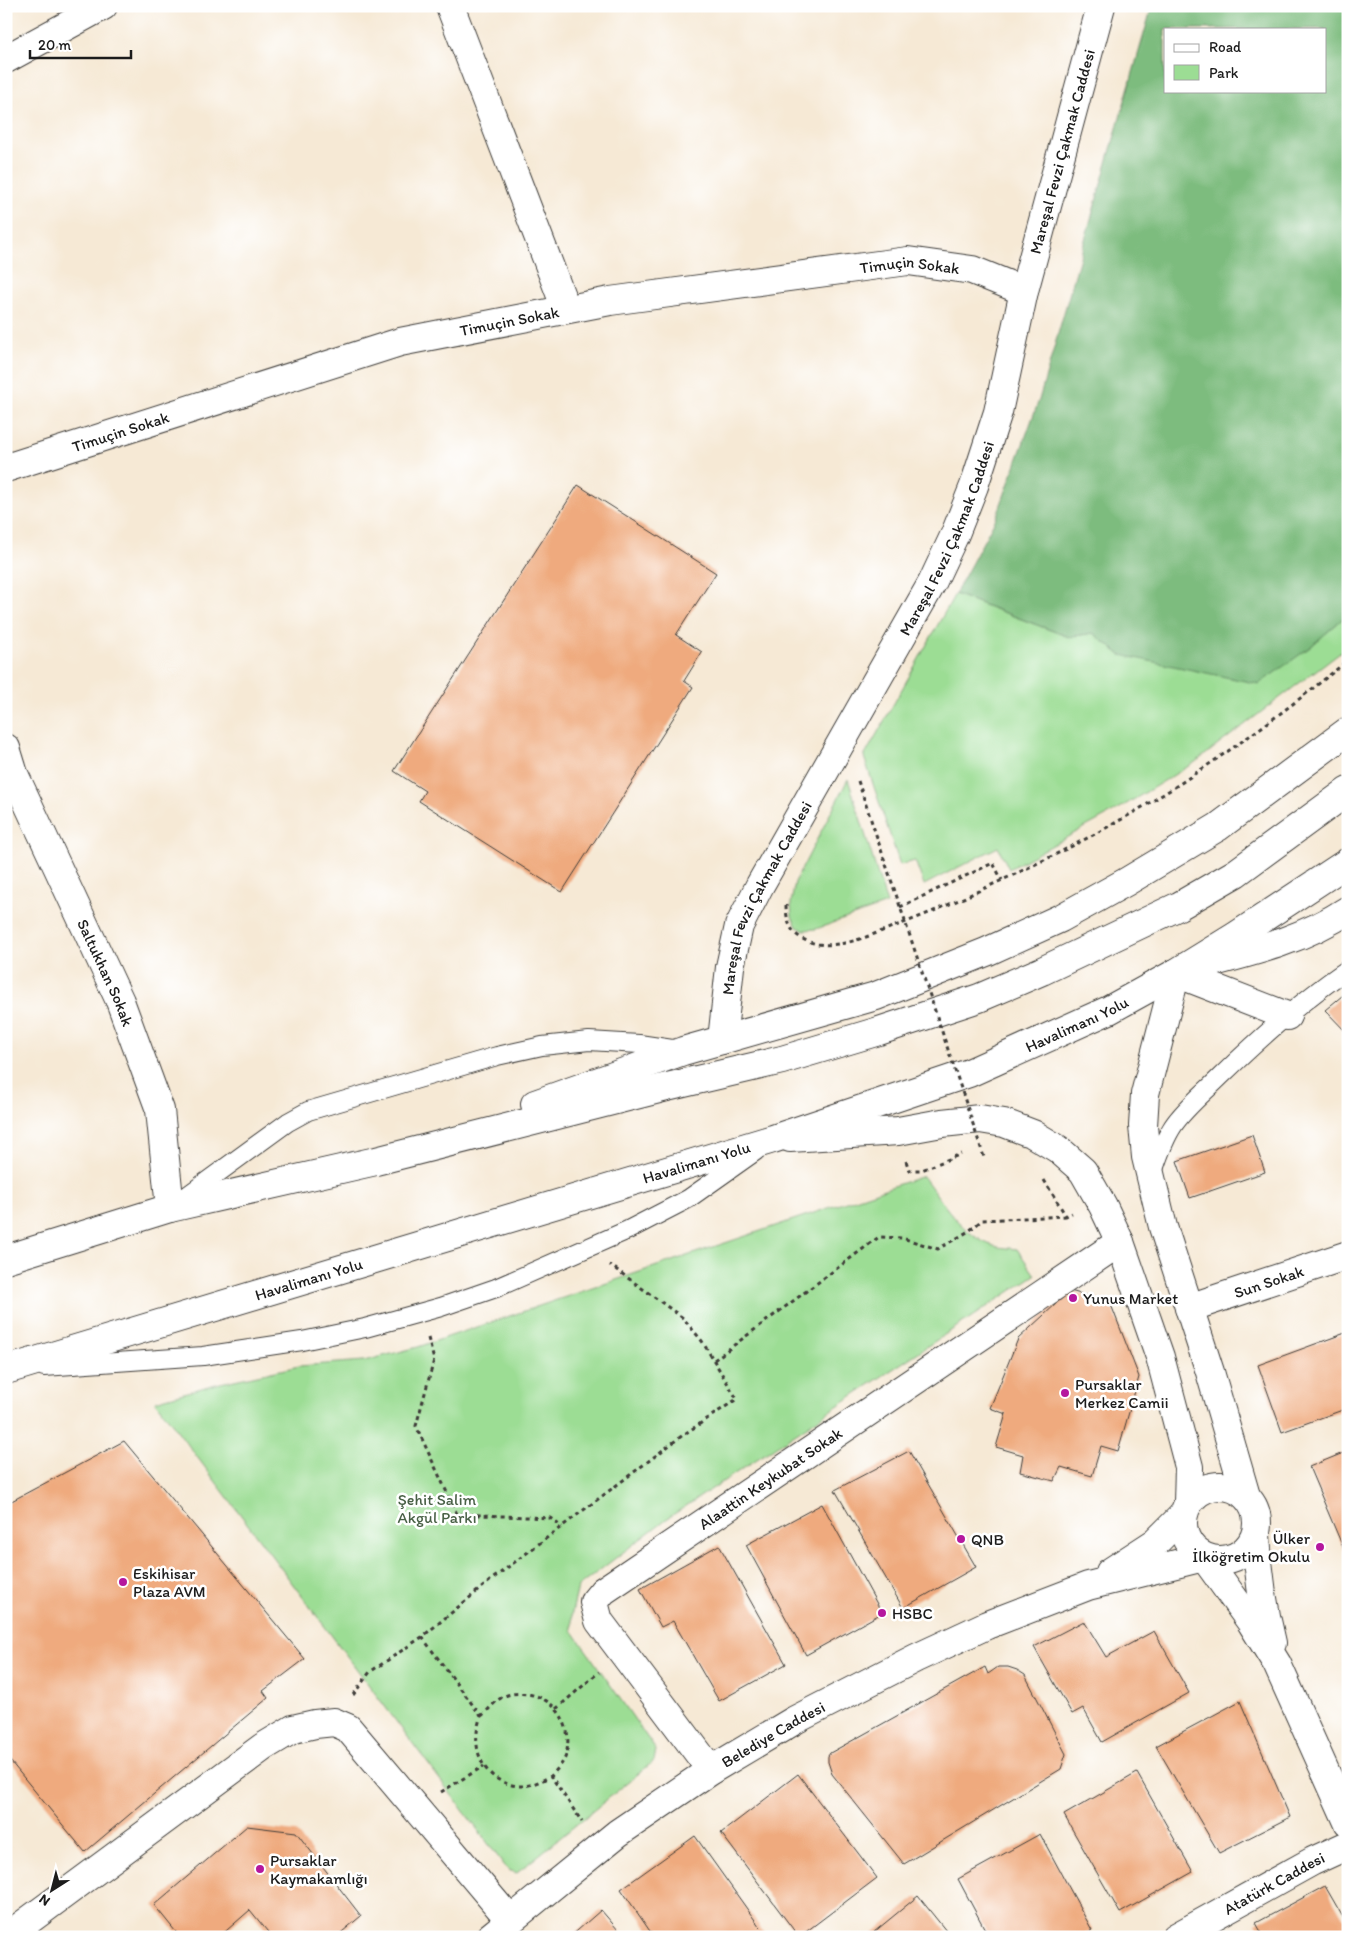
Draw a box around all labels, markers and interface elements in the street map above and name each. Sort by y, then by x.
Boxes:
scale bar [30,28,131,60]
legend [1164,28,1326,92]
text: 20 m [38,36,72,54]
text: Road [1209,38,1242,56]
street label: Mareşal Fevzi Çakmak Caddesi [1025,47,1099,256]
text: Park [1209,64,1239,82]
street label: Timuçin Sokak [859,252,962,278]
street label: Timuçin Sokak [458,302,561,340]
street label: Timuçin Sokak [70,407,172,456]
street label: Mareşal Fevzi Çakmak Caddesi [895,439,998,639]
street label: Mareşal Fevzi Çakmak Caddesi [718,798,816,996]
street label: Saltukhan Sokak [73,916,138,1030]
street label: Havalimanı Yolu [1022,992,1132,1056]
street label: Havalimanı Yolu [640,1137,753,1188]
street label: Havalimanı Yolu [253,1254,365,1305]
street label: Sun Sokak [1231,1261,1307,1302]
place label: Yunus Market [1083,1289,1178,1308]
marker: Yunus Market [1067,1292,1079,1304]
place label: Pursaklar Merkez Camii [1075,1375,1169,1412]
marker: Pursaklar Merkez Camii [1059,1387,1071,1399]
street label: Alaattin Keykubat Sokak [695,1423,846,1534]
park label: Şehit Salim Akgül Parkı [397,1490,477,1527]
place label: Ülker İlköğretim Okulu [1192,1529,1311,1566]
place label: QNB [971,1530,1004,1549]
marker: QNB [955,1533,967,1545]
marker: Ülker İlköğretim Okulu [1314,1541,1326,1553]
place label: Eskihisar Plaza AVM [133,1564,206,1601]
marker: Eskihisar Plaza AVM [117,1576,129,1588]
place label: HSBC [892,1604,933,1623]
marker: HSBC [876,1607,888,1619]
street label: Belediye Caddesi [718,1697,828,1772]
street label: Atatürk Caddesi [1220,1848,1328,1919]
place label: Pursaklar Kaymakamlığı [270,1851,368,1888]
marker: Pursaklar Kaymakamlığı [254,1863,266,1875]
north arrow [28,1866,78,1916]
text: N [36,1890,53,1910]

